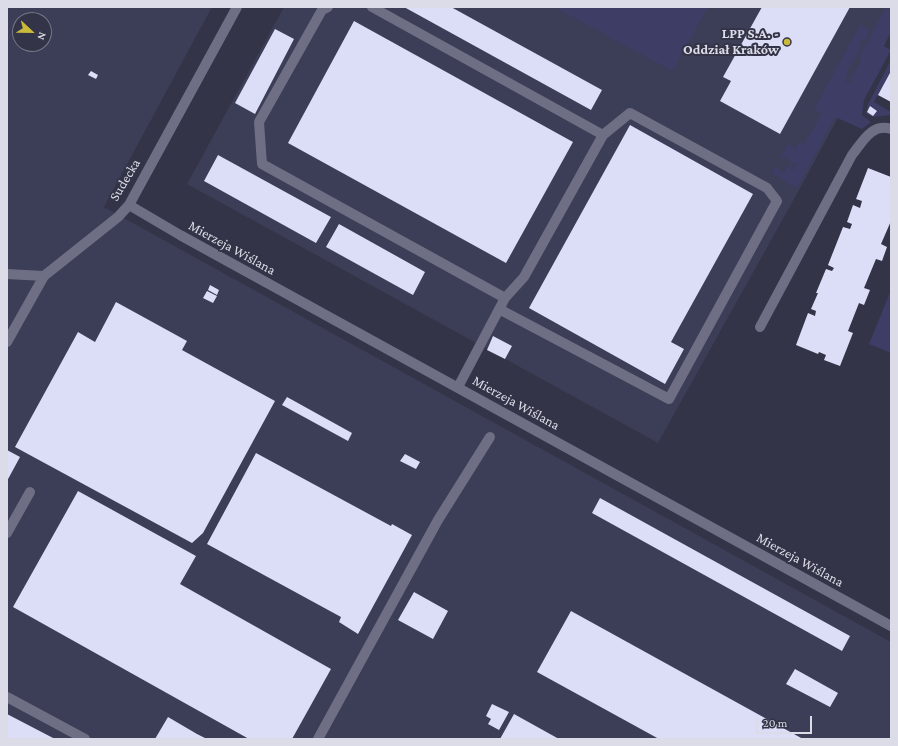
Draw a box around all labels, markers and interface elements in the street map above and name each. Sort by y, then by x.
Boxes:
north arrow [12,12,52,52]
place label: LPP S.A. - Oddział Kraków [683,26,779,58]
text: N [35,30,49,42]
marker: LPP S.A. - Oddział Kraków [782,37,792,47]
street label: Sudecka [106,156,144,204]
street label: Mierzeja Wiślana [186,217,278,279]
street label: Mierzeja Wiślana [470,372,562,434]
street label: Mierzeja Wiślana [754,529,846,591]
scale bar [758,708,814,734]
text: 20 m [763,716,787,730]

